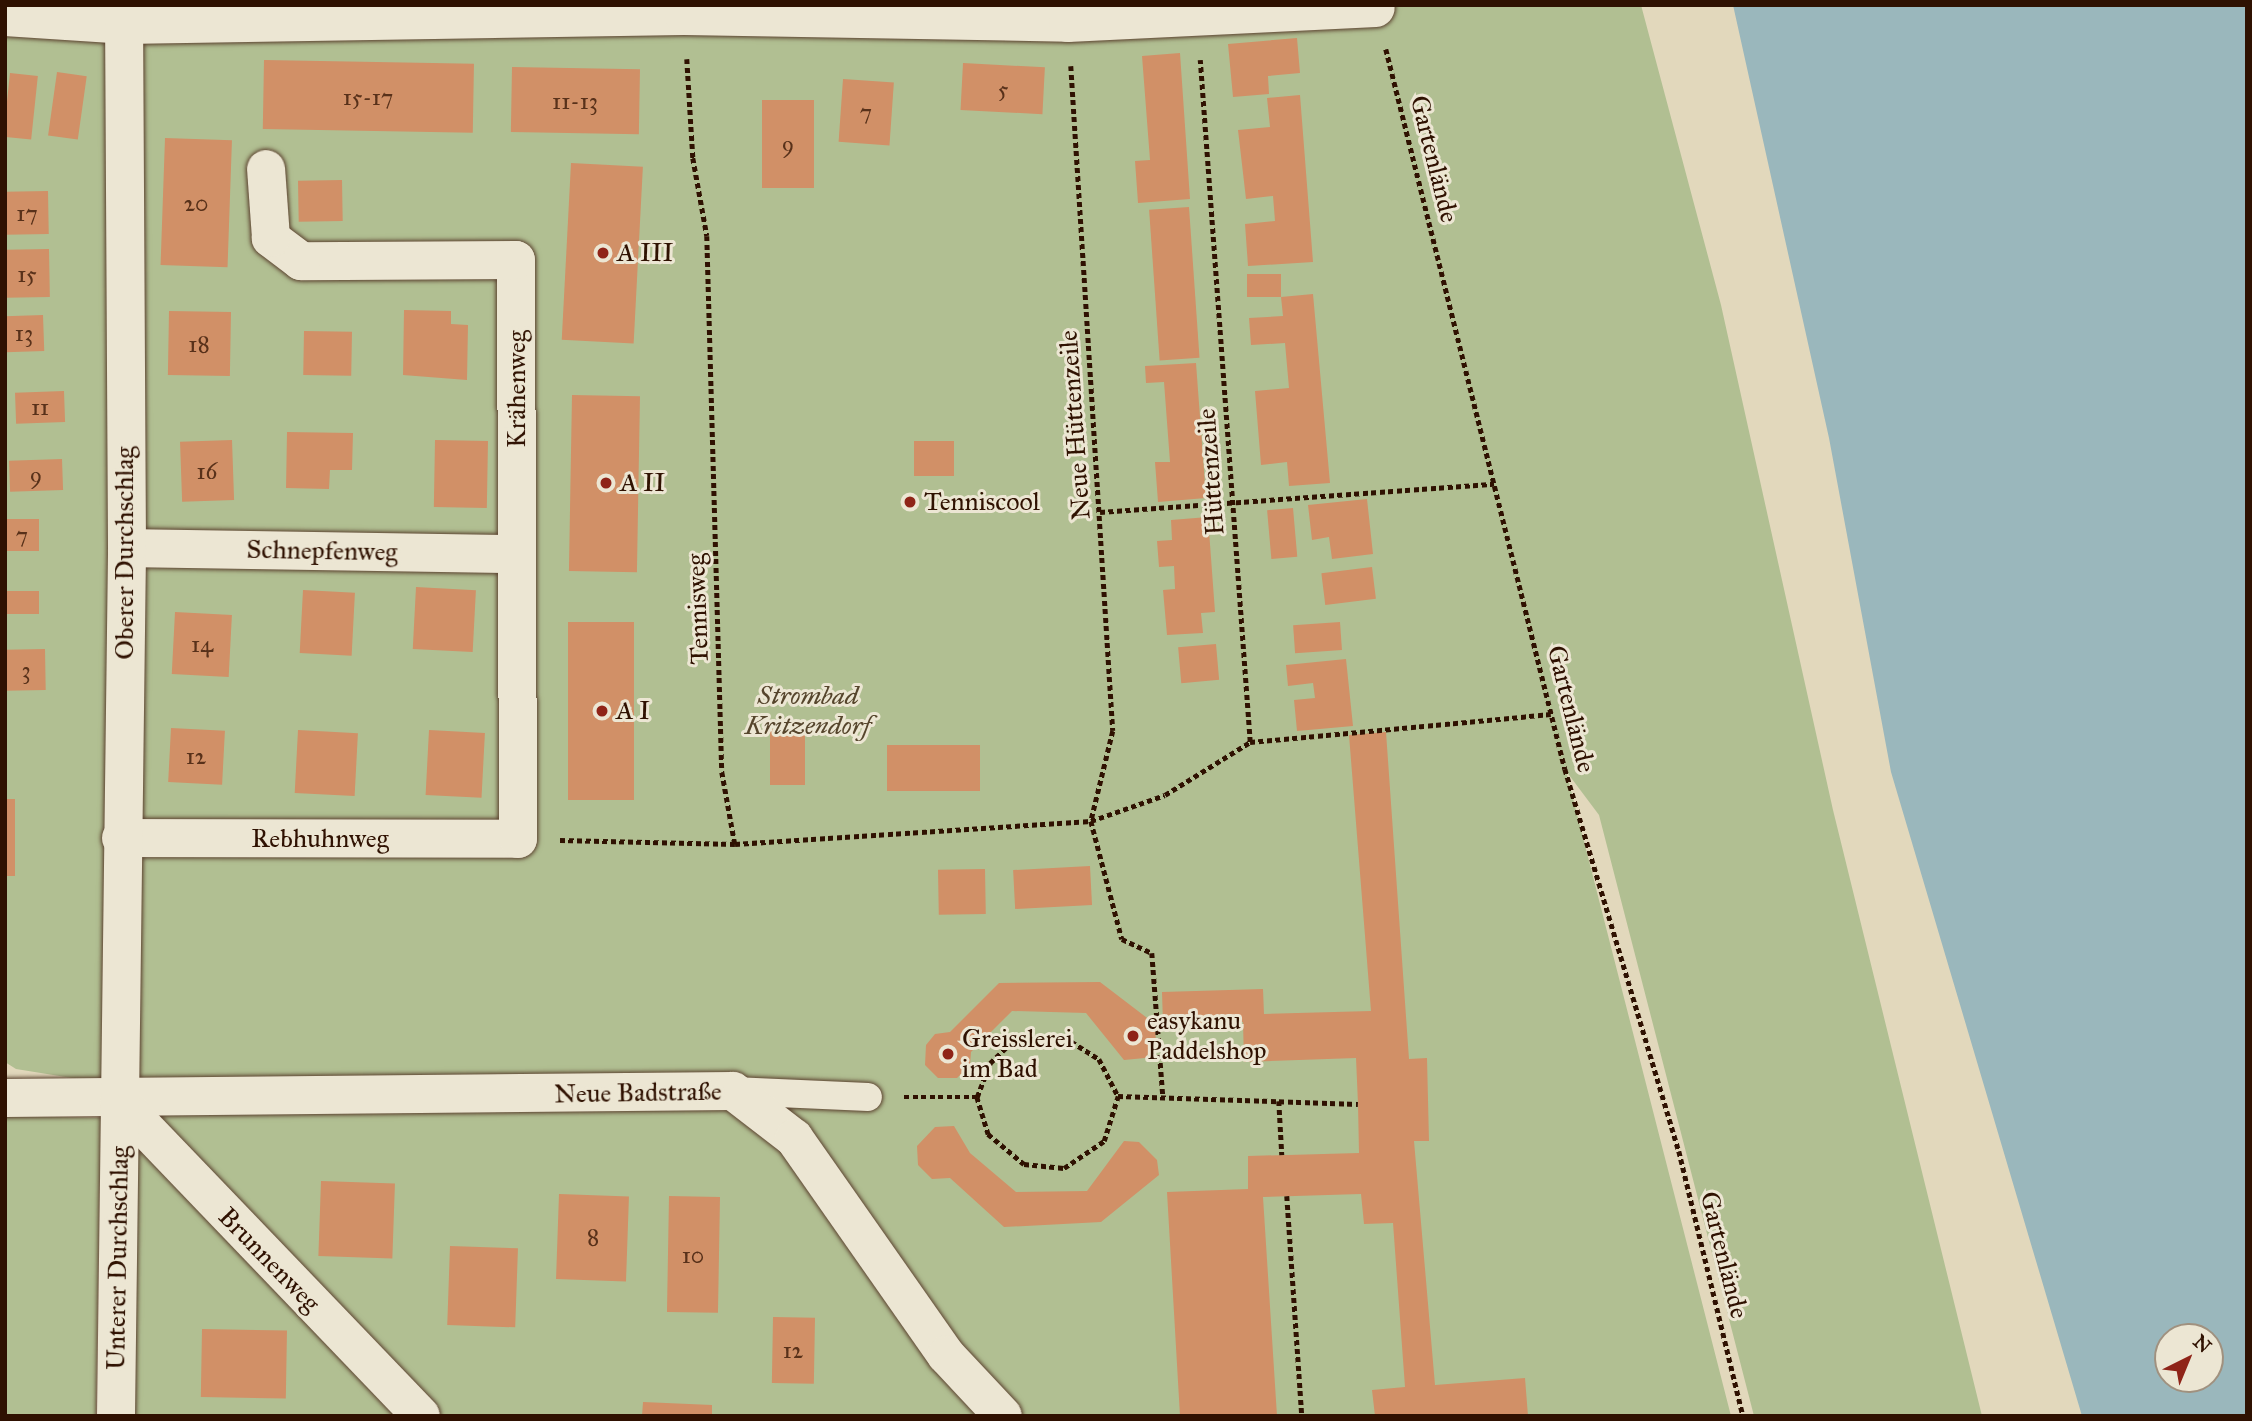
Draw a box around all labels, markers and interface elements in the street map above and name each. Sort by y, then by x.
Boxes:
house number: 5 [998,75,1008,103]
house number: 15-17 [343,83,393,111]
house number: 11-13 [552,87,598,115]
street label: Gartenlände [1403,92,1465,226]
house number: 7 [860,98,872,126]
house number: 9 [782,130,794,158]
house number: 20 [184,189,208,217]
house number: 17 [16,199,38,227]
place label: A III [617,237,674,269]
marker: A III [595,245,611,261]
house number: 15 [17,260,37,288]
house number: 13 [15,319,33,347]
street label: Neue Hüttenzeile [1053,329,1097,521]
house number: 18 [188,330,210,358]
street label: Krähenweg [501,330,533,448]
house number: 11 [31,393,49,421]
street label: Hüttenzeile [1191,407,1231,537]
street label: Oberer Durchschlag [109,446,141,660]
house number: 16 [197,457,217,485]
house number: 9 [30,461,42,489]
place label: A II [620,467,665,499]
marker: A II [598,475,614,491]
place label: Tenniscool [924,486,1040,518]
marker: Tenniscool [902,494,918,510]
house number: 7 [16,521,28,549]
street label: Schnepfenweg [246,534,398,568]
street label: Tennisweg [680,553,716,665]
house number: 14 [191,630,213,658]
street label: Gartenlände [1540,642,1602,776]
house number: 3 [21,656,31,684]
park label: Strombad Kritzendorf [745,680,871,742]
place label: A I [616,695,650,727]
marker: A I [594,703,610,719]
house number: 12 [186,742,206,770]
street label: Rebhuhnweg [251,823,389,855]
place label: easykanu Paddelshop [1147,1005,1267,1066]
place label: Greisslerei im Bad [962,1023,1073,1084]
marker: easykanu Paddelshop [1125,1028,1141,1044]
marker: Greisslerei im Bad [940,1046,956,1062]
street label: Neue Badstraße [554,1076,722,1110]
street label: Unterer Durchschlag [100,1146,136,1370]
street label: Gartenlände [1693,1188,1755,1322]
street label: Brunnenweg [211,1201,327,1319]
house number: 8 [587,1223,599,1251]
house number: 10 [682,1241,704,1269]
north arrow [2154,1323,2224,1393]
text: N [2189,1330,2216,1358]
house number: 12 [783,1336,803,1364]

